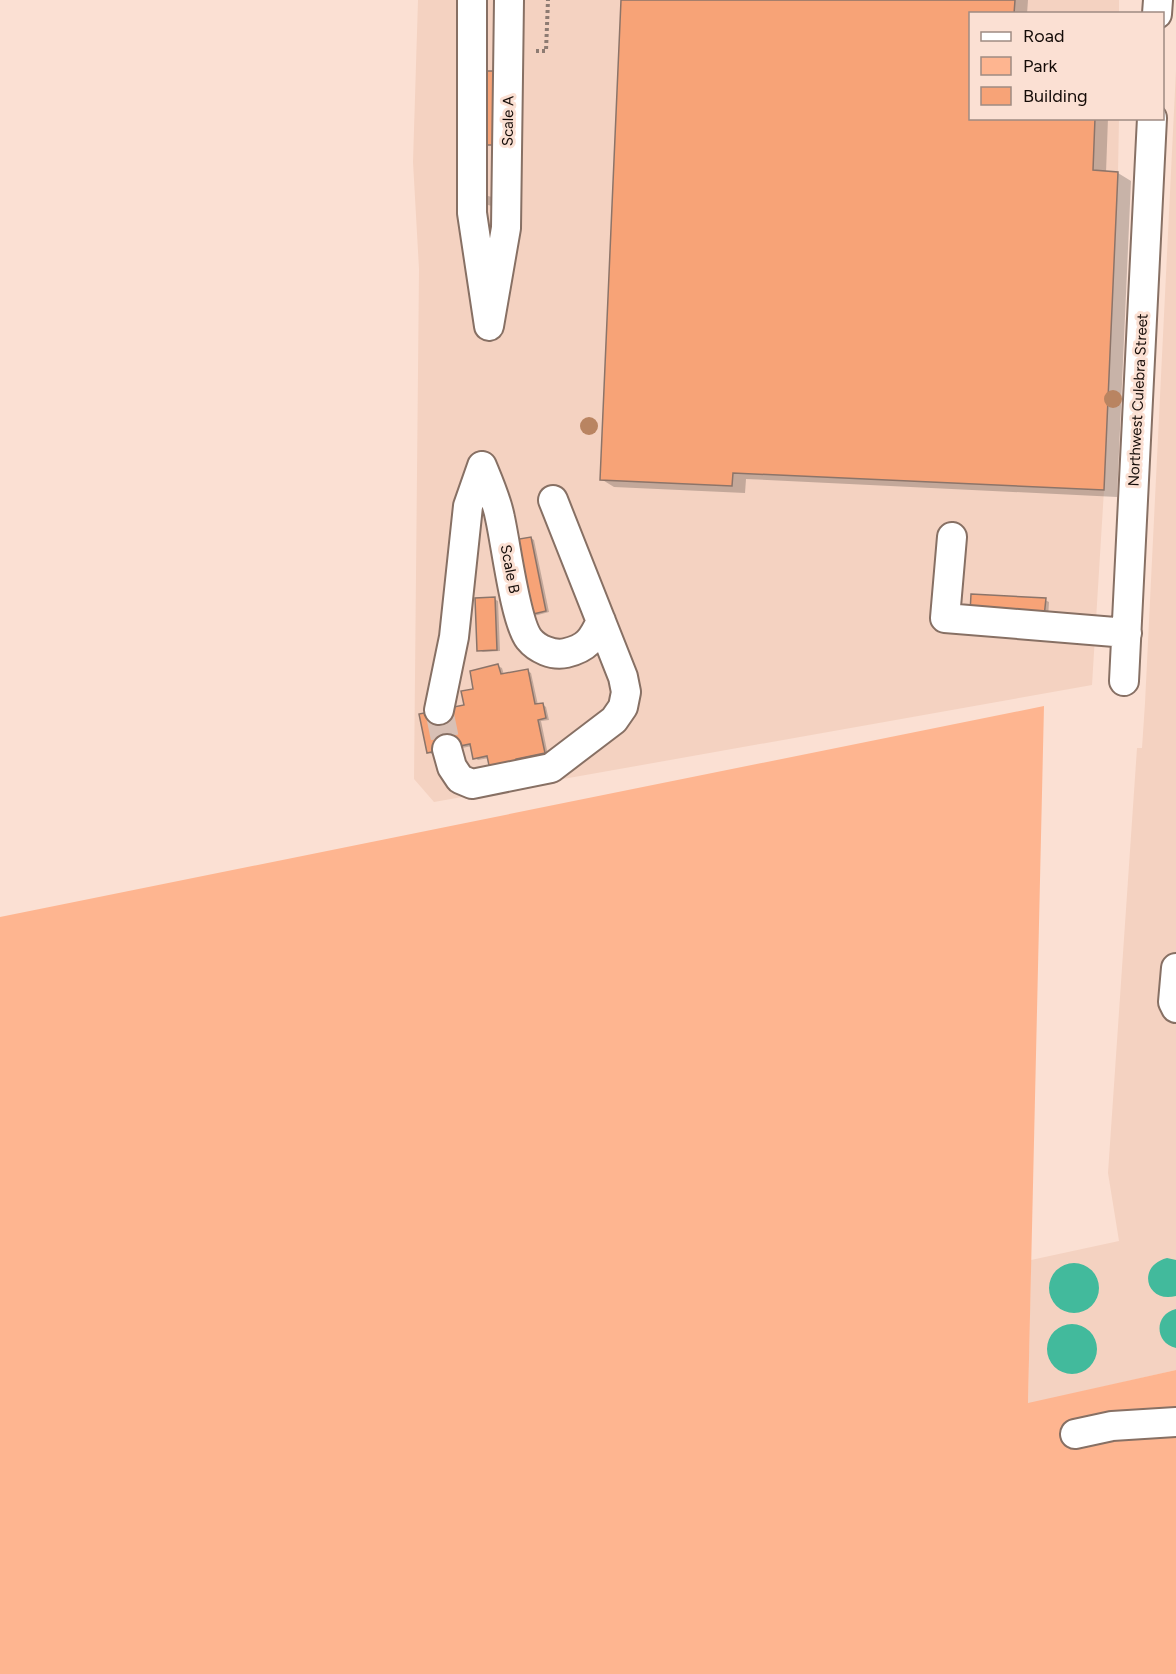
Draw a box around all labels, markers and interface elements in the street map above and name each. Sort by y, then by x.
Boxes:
legend [969,12,1164,120]
text: Road [1023,25,1064,47]
text: Park [1023,55,1058,77]
text: Building [1023,85,1088,107]
street label: Scale A [499,96,517,146]
street label: Northwest Culebra Street [1124,313,1152,487]
street label: Scale B [496,543,524,595]

